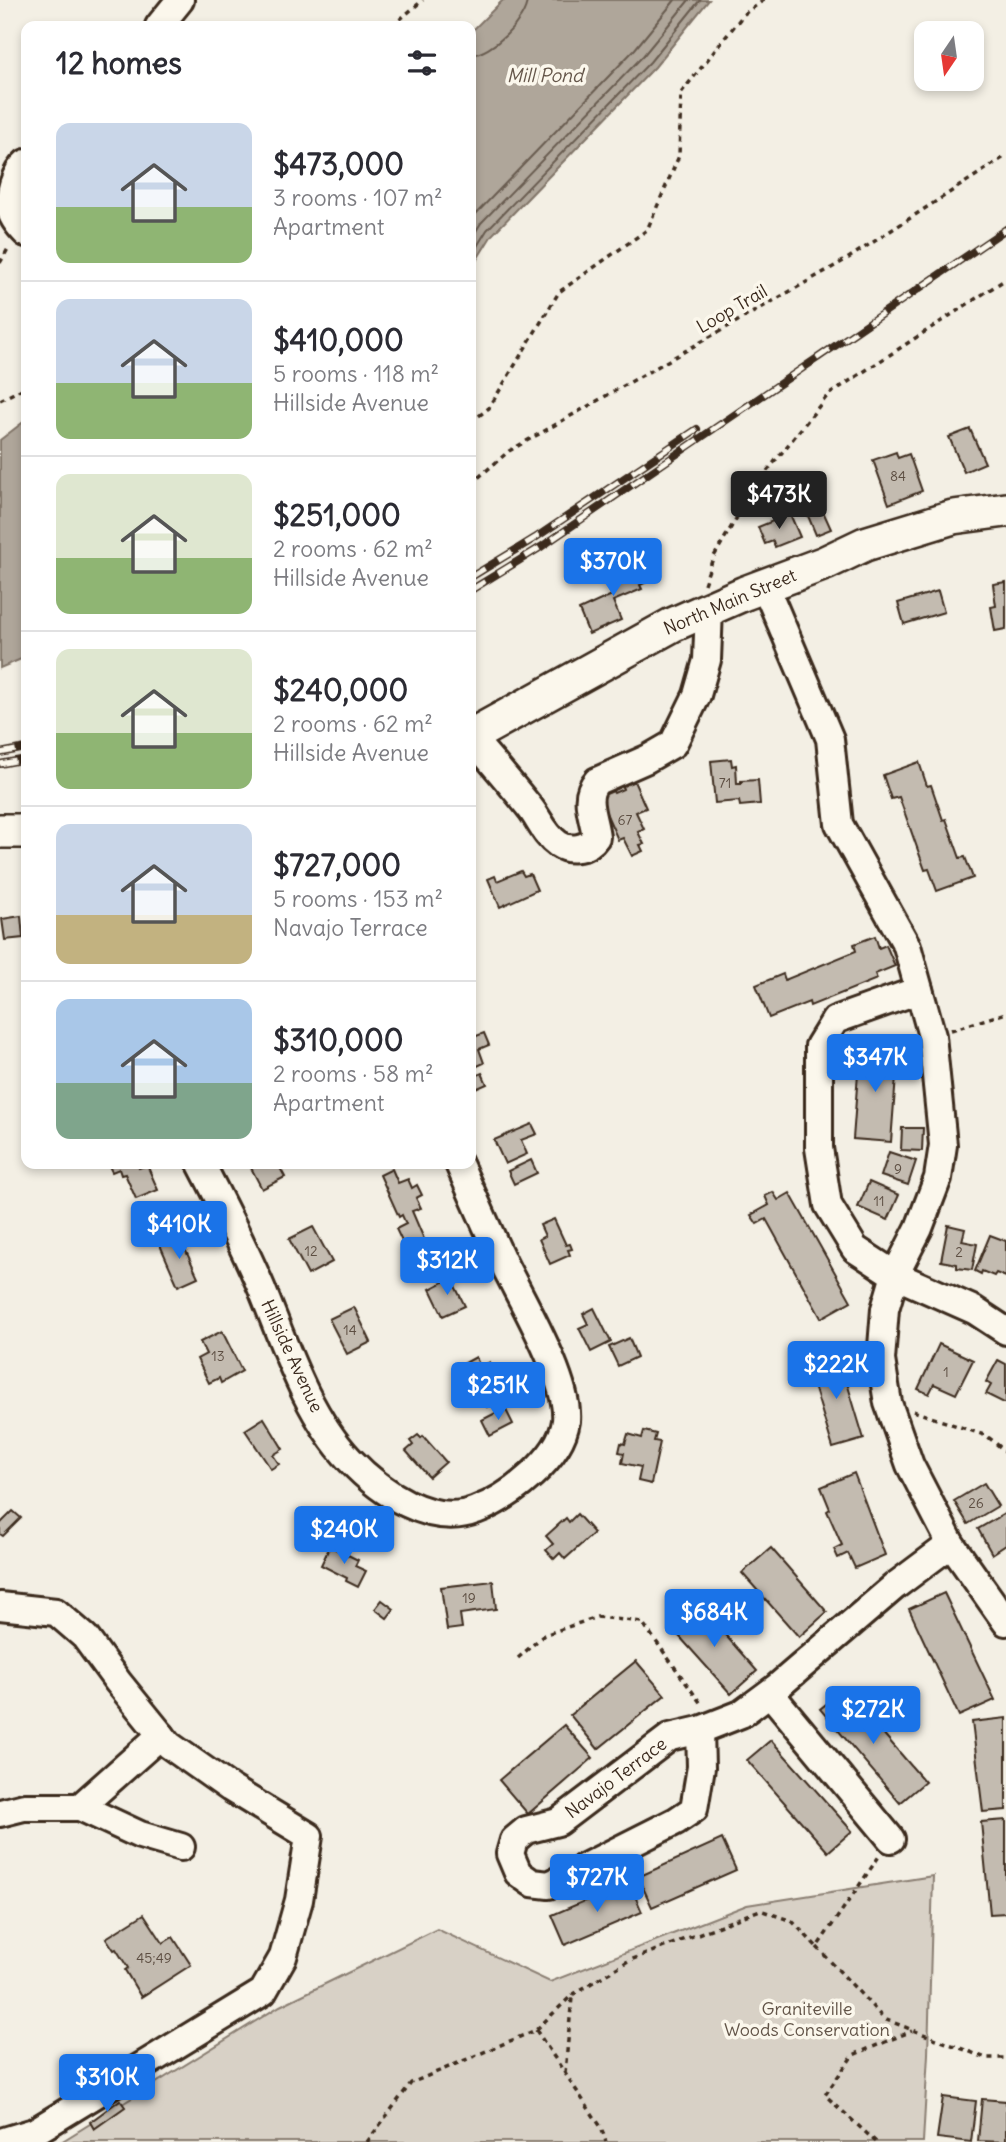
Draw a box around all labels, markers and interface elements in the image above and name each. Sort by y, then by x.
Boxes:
north arrow [914,21,984,91]
map controls [914,21,984,91]
text: 12 homes [56,44,182,82]
icon: filters [403,44,441,82]
water label: Mill Pond [507,63,586,87]
text: $473,000 [273,145,404,183]
icon: home [112,151,196,235]
text: 3 rooms · 107 m² [273,183,443,212]
text: Apartment [273,212,385,241]
street label: Loop Trail [692,279,771,338]
text: $410,000 [273,321,404,359]
icon: home [112,327,196,411]
text: 5 rooms · 118 m² [273,359,439,388]
text: Hillside Avenue [273,388,429,417]
house number: 84 [890,467,906,485]
pin: $473K [730,472,828,531]
text: $473K [747,479,811,508]
text: $251,000 [273,496,401,534]
icon: home [112,502,196,586]
text: 2 rooms · 62 m² [273,534,433,563]
pin: $370K [564,538,662,598]
text: $370K [580,546,646,575]
text: Hillside Avenue [273,563,429,592]
street label: North Main Street [660,563,800,640]
text: $240,000 [273,671,408,709]
icon: home [112,677,196,761]
text: 2 rooms · 62 m² [273,709,433,738]
text: Hillside Avenue [273,738,429,767]
house number: 71 [719,774,731,792]
house number: 67 [618,811,633,829]
text: $727,000 [273,846,401,884]
icon: home [112,852,196,936]
text: 5 rooms · 153 m² [273,884,443,913]
text: Navajo Terrace [273,913,428,942]
text: $310,000 [273,1021,404,1059]
icon: home [112,1027,196,1111]
pin: $347K [826,1034,924,1094]
text: $347K [843,1042,907,1071]
text: 2 rooms · 58 m² [273,1059,434,1088]
text: Apartment [273,1088,385,1117]
house number: 9 [894,1160,902,1178]
house number: 11 [873,1192,885,1210]
pin: $410K [130,1202,228,1261]
text: $410K [147,1209,211,1238]
pin: $312K [398,1238,496,1297]
house number: 12 [304,1242,318,1260]
house number: 2 [955,1243,963,1261]
text: $312K [416,1245,478,1274]
street label: Hillside Avenue [256,1296,329,1416]
house number: 14 [343,1321,357,1339]
pin: $222K [787,1342,885,1401]
house number: 13 [211,1347,225,1365]
text: $222K [804,1349,868,1378]
pin: $251K [449,1362,547,1422]
house number: 1 [943,1363,949,1381]
text: $251K [467,1370,529,1399]
house number: 26 [968,1494,984,1512]
pin: $240K [295,1506,393,1566]
text: $240K [310,1514,378,1543]
house number: 19 [462,1589,476,1607]
pin: $684K [665,1590,763,1649]
text: $684K [681,1597,747,1626]
pin: $272K [824,1686,922,1746]
text: $272K [841,1694,905,1723]
street label: Navajo Terrace [560,1732,671,1823]
pin: $727K [548,1854,646,1914]
text: $727K [566,1862,628,1891]
house number: 45;49 [136,1949,172,1967]
park label: Graniteville Woods Conservation [724,1997,890,2041]
pin: $310K [58,2054,156,2114]
text: $310K [75,2062,139,2091]

